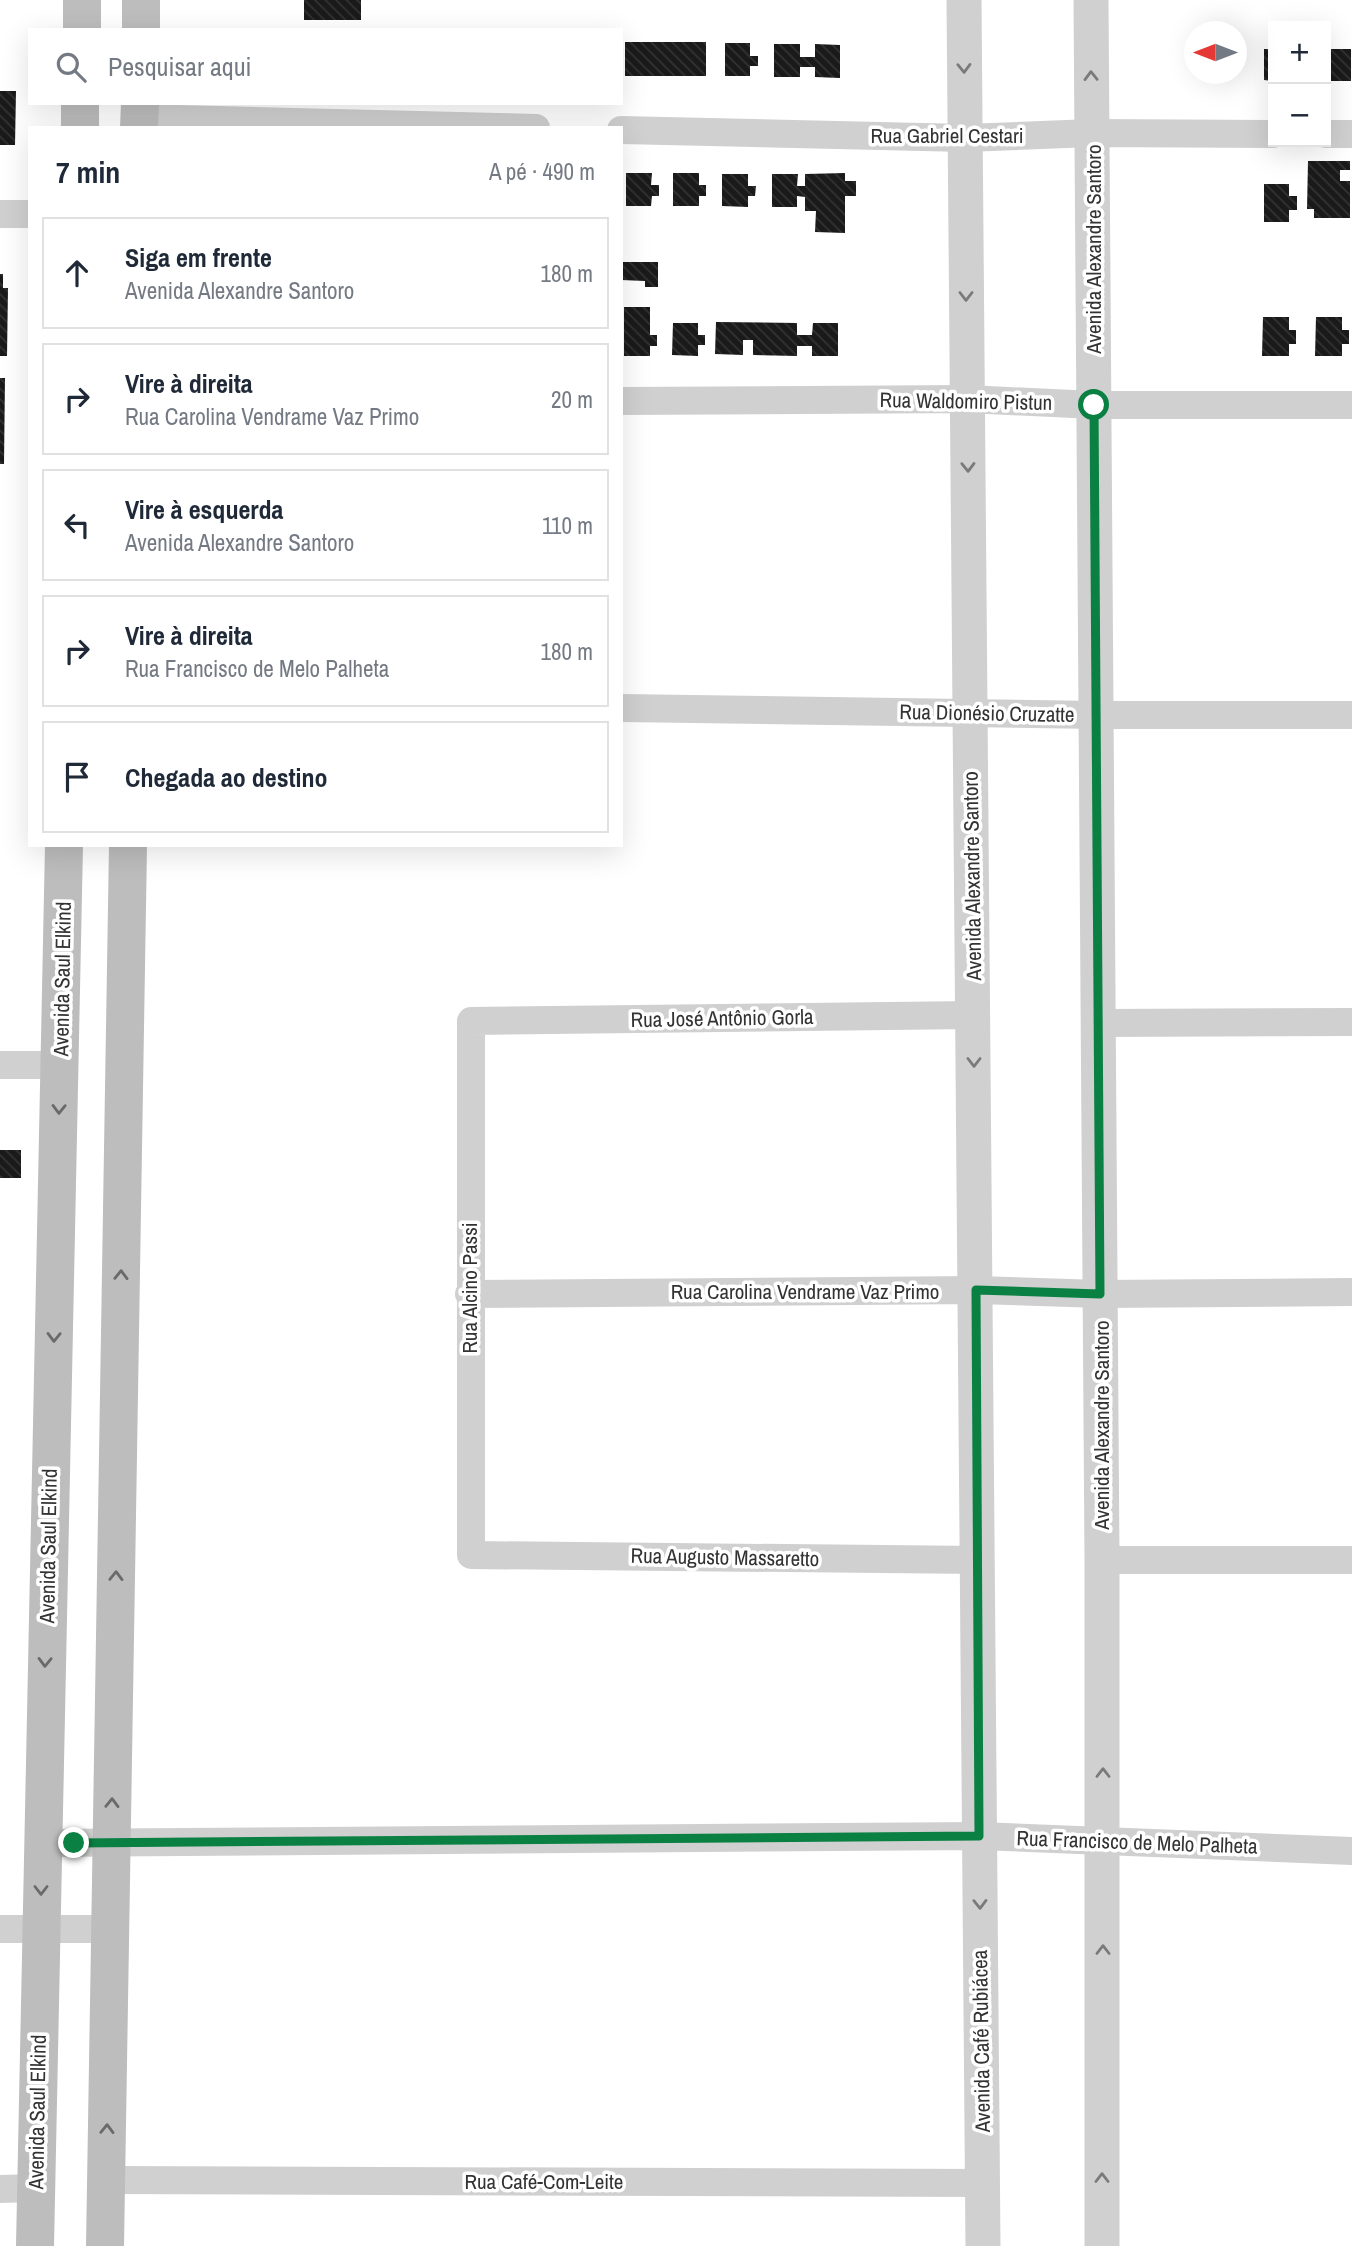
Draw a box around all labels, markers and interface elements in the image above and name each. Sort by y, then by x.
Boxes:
north arrow [1184,21,1247,84]
map controls [1268,21,1331,147]
button: + [1268,21,1331,84]
search box [28,28,623,105]
icon: search [52,48,90,86]
text: Pesquisar aqui [108,49,251,84]
one-way arrow [957,63,972,74]
one-way arrow [1084,70,1099,81]
button: − [1268,84,1331,147]
street label: Rua Gabriel Cestari [870,121,1024,150]
street label: Avenida Alexandre Santoro [1079,144,1108,355]
text: 7 min [56,152,120,192]
text: A pé · 490 m [489,156,595,187]
text: Siga em frente [125,240,272,275]
icon: ahead [58,254,96,292]
text: 180 m [541,258,593,289]
text: Avenida Alexandre Santoro [125,275,354,306]
one-way arrow [959,290,974,301]
text: Vire à direita [125,366,253,401]
icon: right [58,380,96,418]
text: 20 m [551,384,593,415]
street label: Rua Waldomiro Pistun [879,385,1053,417]
route start [1078,389,1109,420]
text: Rua Carolina Vendrame Vaz Primo [125,401,419,432]
one-way arrow [960,462,976,473]
text: Vire à esquerda [125,492,283,527]
icon: left [58,506,96,544]
text: 110 m [542,510,593,541]
text: Avenida Alexandre Santoro [125,527,354,558]
text: Vire à direita [125,618,253,653]
icon: right [58,632,96,670]
text: 180 m [541,636,593,667]
text: Rua Francisco de Melo Palheta [125,653,389,684]
street label: Rua Dionésio Cruzatte [899,697,1075,729]
icon: arrive [58,758,96,796]
text: Chegada ao destino [125,760,328,795]
street label: Avenida Alexandre Santoro [956,771,988,982]
street label: Avenida Saul Elkind [46,901,78,1058]
street label: Rua José Antônio Gorla [630,1002,814,1034]
one-way arrow [966,1057,982,1067]
one-way arrow [52,1104,67,1115]
street label: Rua Alcino Passi [455,1222,484,1354]
one-way arrow [113,1269,129,1280]
street label: Rua Carolina Vendrame Vaz Primo [671,1277,939,1306]
street label: Avenida Alexandre Santoro [1087,1320,1116,1531]
one-way arrow [46,1332,61,1343]
street label: Avenida Saul Elkind [32,1468,64,1625]
street label: Rua Augusto Massaretto [630,1541,820,1573]
one-way arrow [108,1570,124,1581]
one-way arrow [38,1657,53,1668]
one-way arrow [1095,1767,1111,1778]
one-way arrow [104,1798,120,1808]
street label: Rua Francisco de Melo Palheta [1016,1823,1258,1861]
route end [58,1827,89,1858]
one-way arrow [33,1885,49,1895]
one-way arrow [972,1899,988,1910]
one-way arrow [1095,1945,1111,1955]
street label: Avenida Café Rubiácea [965,1949,997,2134]
street label: Avenida Saul Elkind [21,2034,53,2191]
one-way arrow [99,2123,114,2134]
street label: Rua Café-Com-Leite [465,2167,623,2196]
one-way arrow [1094,2172,1110,2183]

